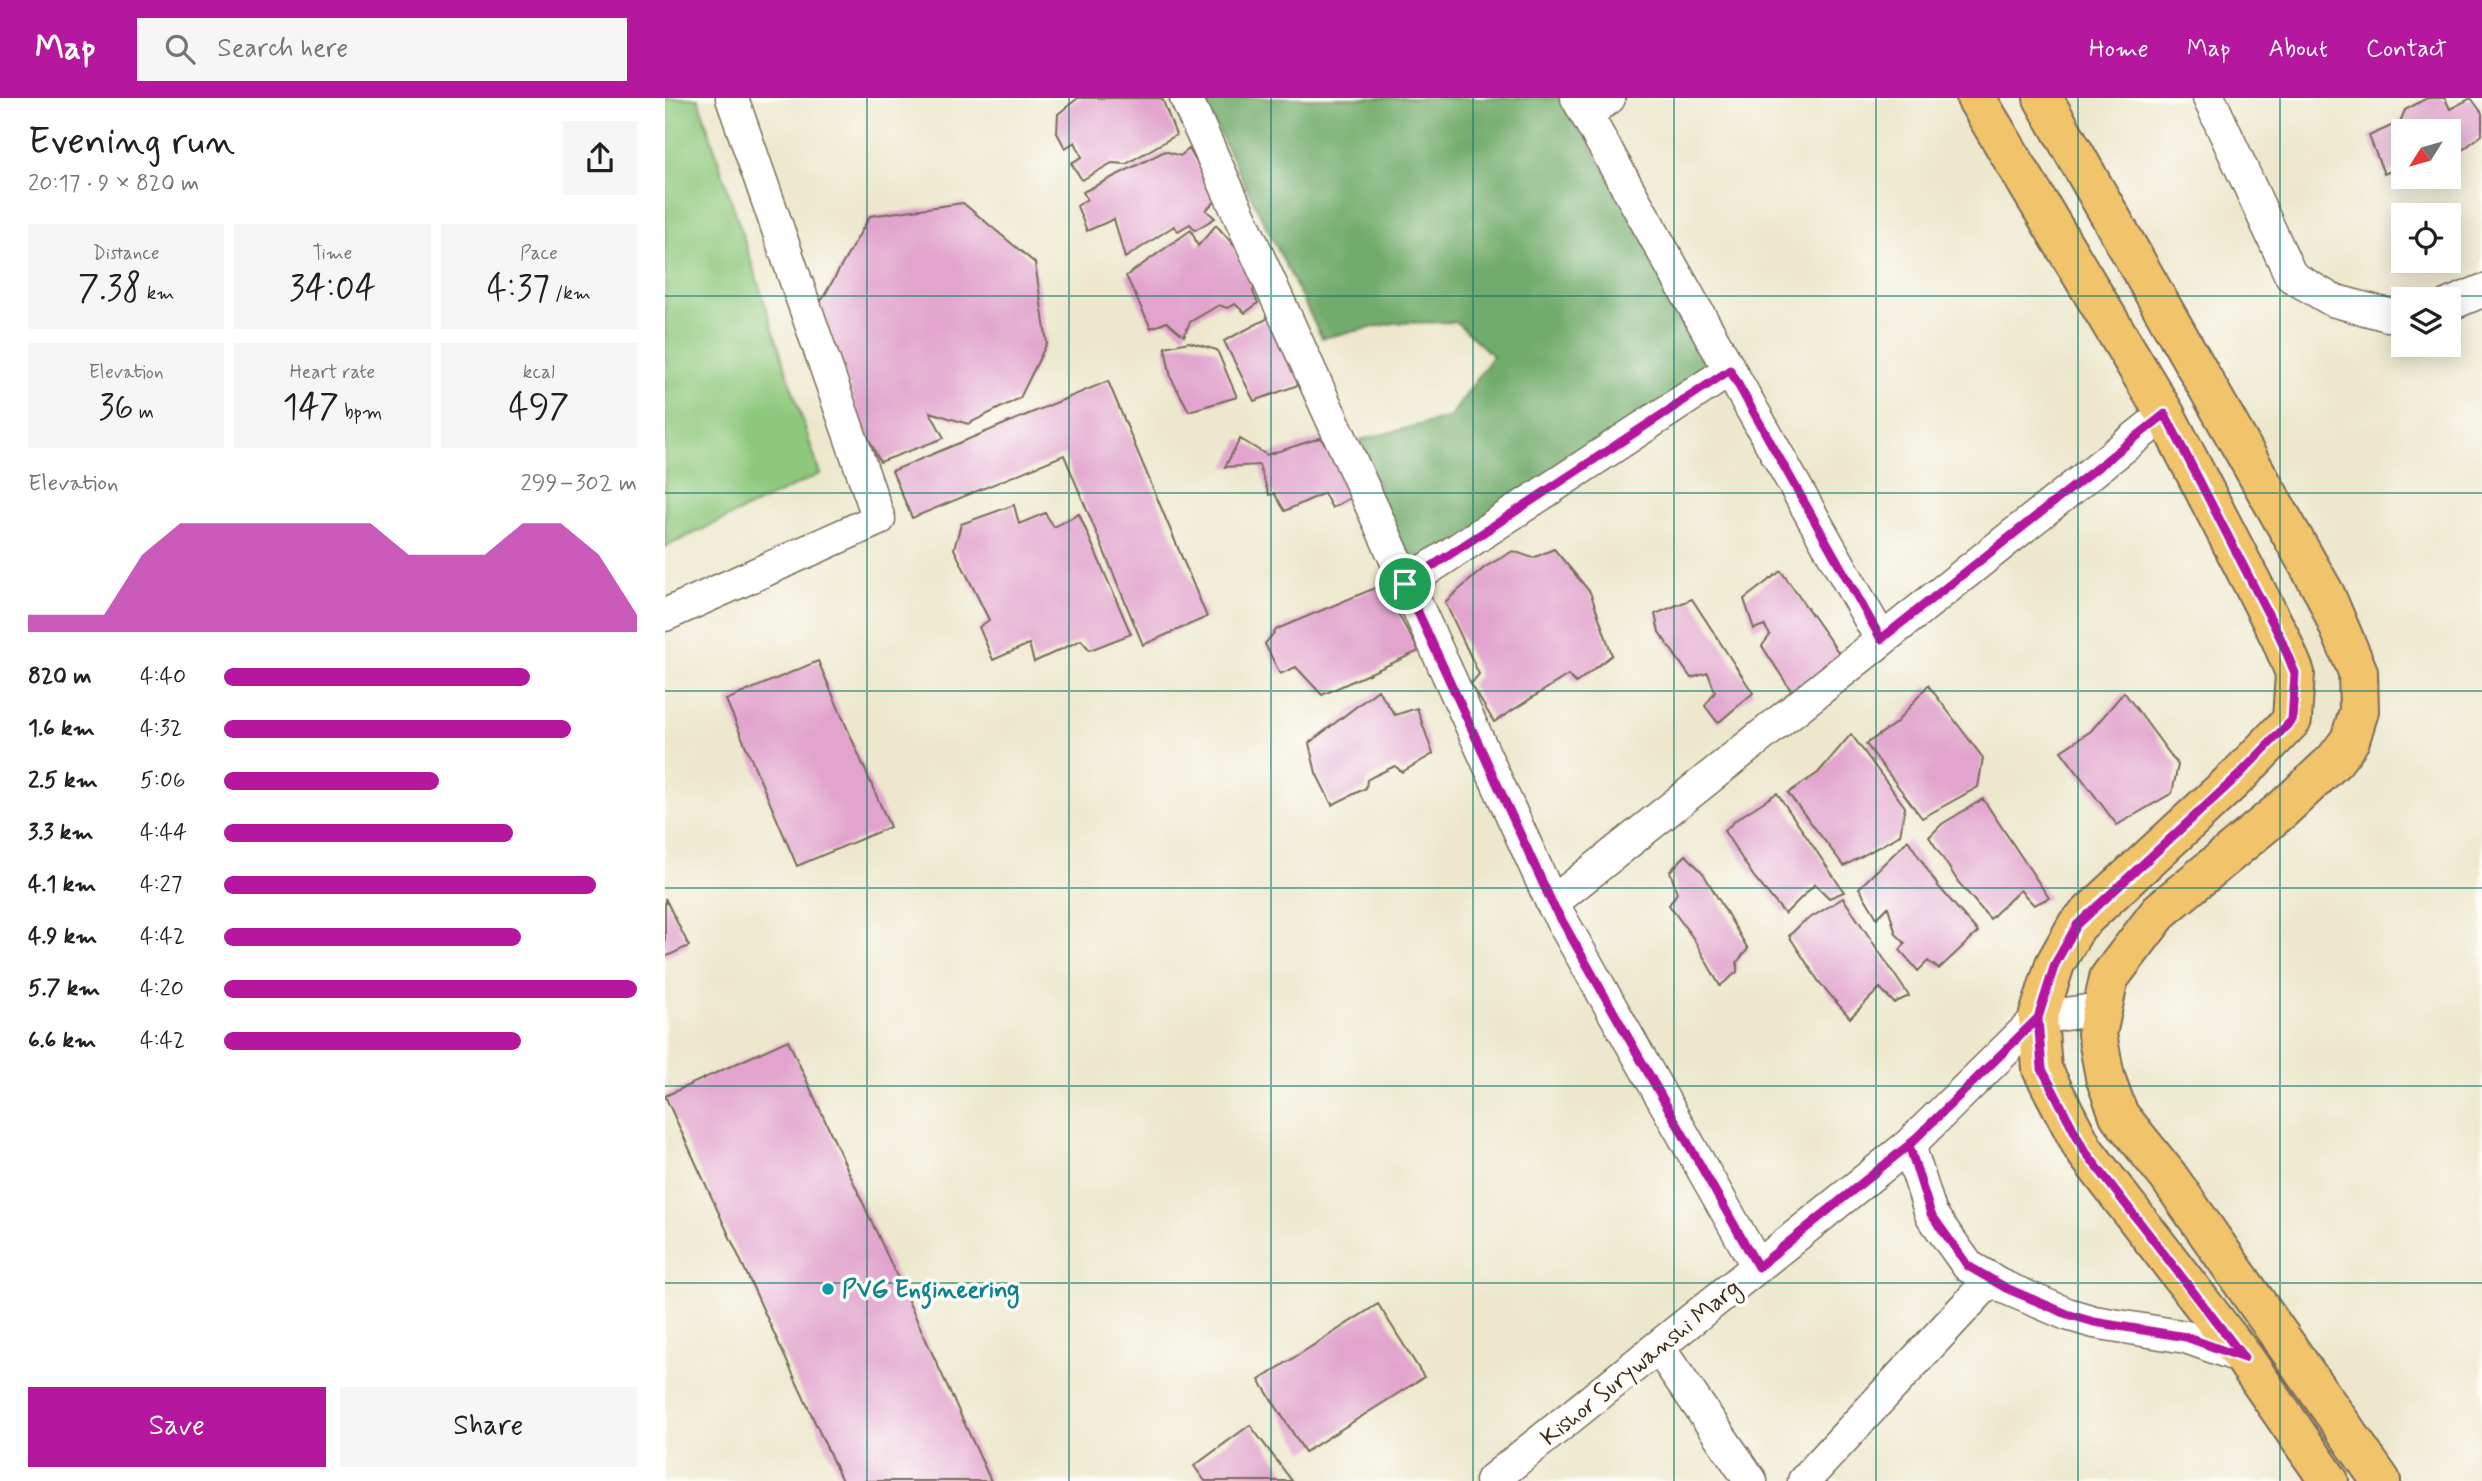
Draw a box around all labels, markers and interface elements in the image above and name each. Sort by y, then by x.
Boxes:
search box [137,18,627,81]
text: Map [35,27,95,71]
icon: search [161,30,199,68]
text: Search here [217,32,348,66]
text: Home [2089,34,2149,65]
text: Map [2187,34,2231,65]
text: About [2269,34,2328,65]
text: Contact [2366,34,2447,65]
text: Evening run [28,118,235,167]
north arrow [2391,119,2461,189]
map controls [2391,119,2461,357]
button: share [563,121,637,195]
text: 20:17 · 9 × 820 m [28,169,199,199]
button: locate [2391,203,2461,273]
text: Distance [93,241,160,266]
text: Time [313,241,352,266]
text: Pace [520,241,558,266]
text: 7.38 [78,266,142,312]
text: 34:04 [289,266,376,312]
text: 4:37 [487,266,550,312]
text: km [142,281,174,306]
text: /km [550,281,591,306]
button: layers [2391,287,2461,357]
text: Elevation [89,360,164,385]
text: Heart rate [290,360,375,385]
text: kcal [523,360,555,385]
text: 36 [98,385,134,431]
text: 147 [283,385,339,431]
text: 497 [508,385,569,431]
text: m [134,400,154,425]
text: bpm [339,400,382,425]
text: Elevation [28,469,119,499]
text: 299–302 m [520,469,637,499]
pin [1375,554,1435,614]
icon: arrive [1386,565,1424,603]
text: 820 m [28,662,91,692]
text: 4:40 [140,662,186,692]
text: 1.6 km [28,714,95,744]
text: 4:32 [140,714,182,744]
text: 2.5 km [28,766,98,796]
text: 5:06 [140,766,186,796]
text: 3.3 km [28,818,93,848]
text: 4:44 [140,818,187,848]
text: 4.1 km [28,870,96,900]
text: 4:27 [140,870,182,900]
text: 4.9 km [28,922,97,952]
text: 4:42 [140,922,185,952]
text: 5.7 km [28,974,100,1004]
text: 4:20 [140,974,184,1004]
text: 6.6 km [28,1026,96,1056]
text: 4:42 [140,1026,185,1056]
street label: Kishor Surywanshi Marg [1535,1273,1748,1455]
place label: PVG Engineering [842,1275,1019,1309]
marker: PVG Engineering [820,1281,836,1297]
button: Save [28,1387,326,1467]
button: Share [340,1387,637,1467]

